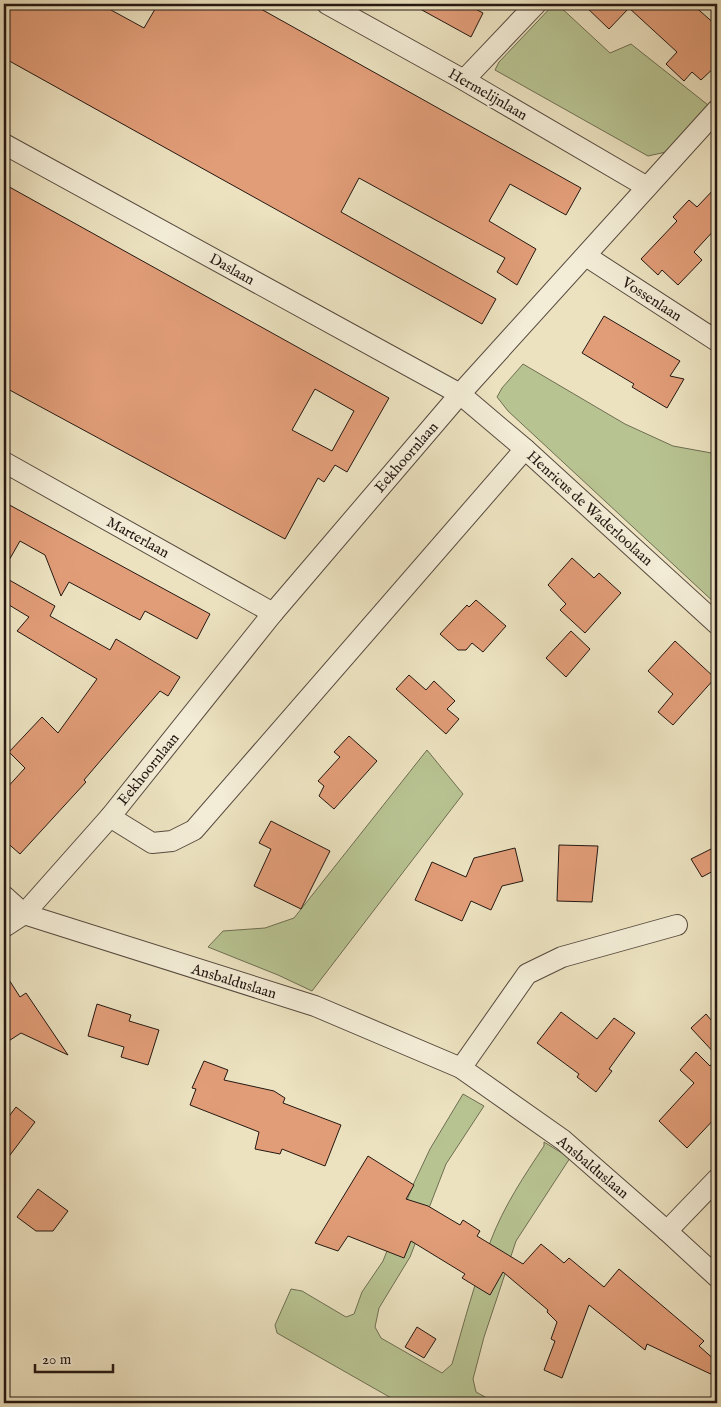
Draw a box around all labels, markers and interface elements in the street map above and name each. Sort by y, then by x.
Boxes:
street label: Hermelijnlaan [445,64,531,125]
street label: Daslaan [206,249,258,290]
street label: Vossenlaan [617,273,685,326]
street label: Eekhoornlaan [370,418,442,497]
street label: Henricus de Waderloolaan [523,447,657,570]
street label: Marterlaan [103,512,172,562]
street label: Eekhoornlaan [113,729,183,809]
street label: Ansbalduslaan [188,959,279,1003]
street label: Ansbalduslaan [552,1131,633,1203]
scale bar [35,1342,112,1374]
text: 20 m [42,1350,72,1369]

